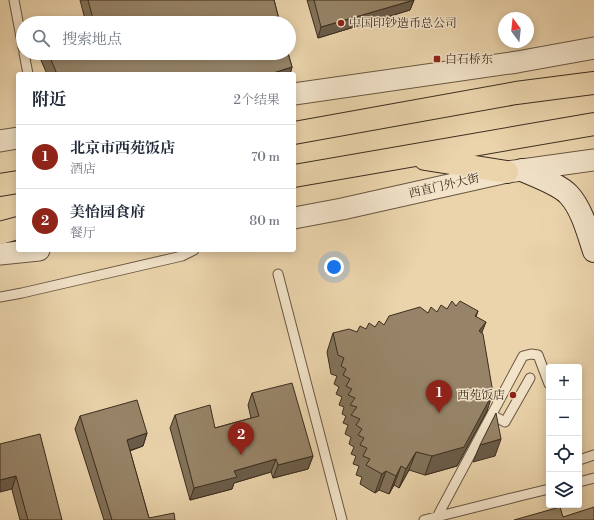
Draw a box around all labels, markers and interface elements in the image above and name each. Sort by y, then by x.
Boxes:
north arrow [498,12,534,48]
search box [16,16,296,60]
place label: 中国印钞造币总公司 [349,16,457,31]
marker: 中国印钞造币总公司 [336,18,346,28]
icon: search [30,27,52,49]
text: 搜索地点 [62,30,122,49]
place label: 白石桥东 [445,52,493,67]
marker: 白石桥东 [432,54,442,64]
text: 附近 [32,89,66,111]
text: 2个结果 [234,92,280,108]
text: 北京市西苑饭店 [70,139,175,158]
text: 1 [42,149,48,165]
text: 70 m [251,149,280,165]
text: 酒店 [70,161,96,177]
street label: 西直门外大街 [407,170,482,201]
text: 美怡园食府 [70,203,145,222]
text: 2 [41,213,49,229]
text: 80 m [249,213,280,229]
text: 餐厅 [70,225,96,241]
your location [324,257,344,277]
map controls [546,364,582,508]
button: + [546,364,582,400]
pin: 1 [426,380,452,413]
place label: 西苑饭店 [457,388,505,403]
marker: 西苑饭店 [508,390,518,400]
button: − [546,400,582,436]
pin: 2 [228,422,254,455]
button: locate [546,436,582,472]
button: layers [546,472,582,508]

